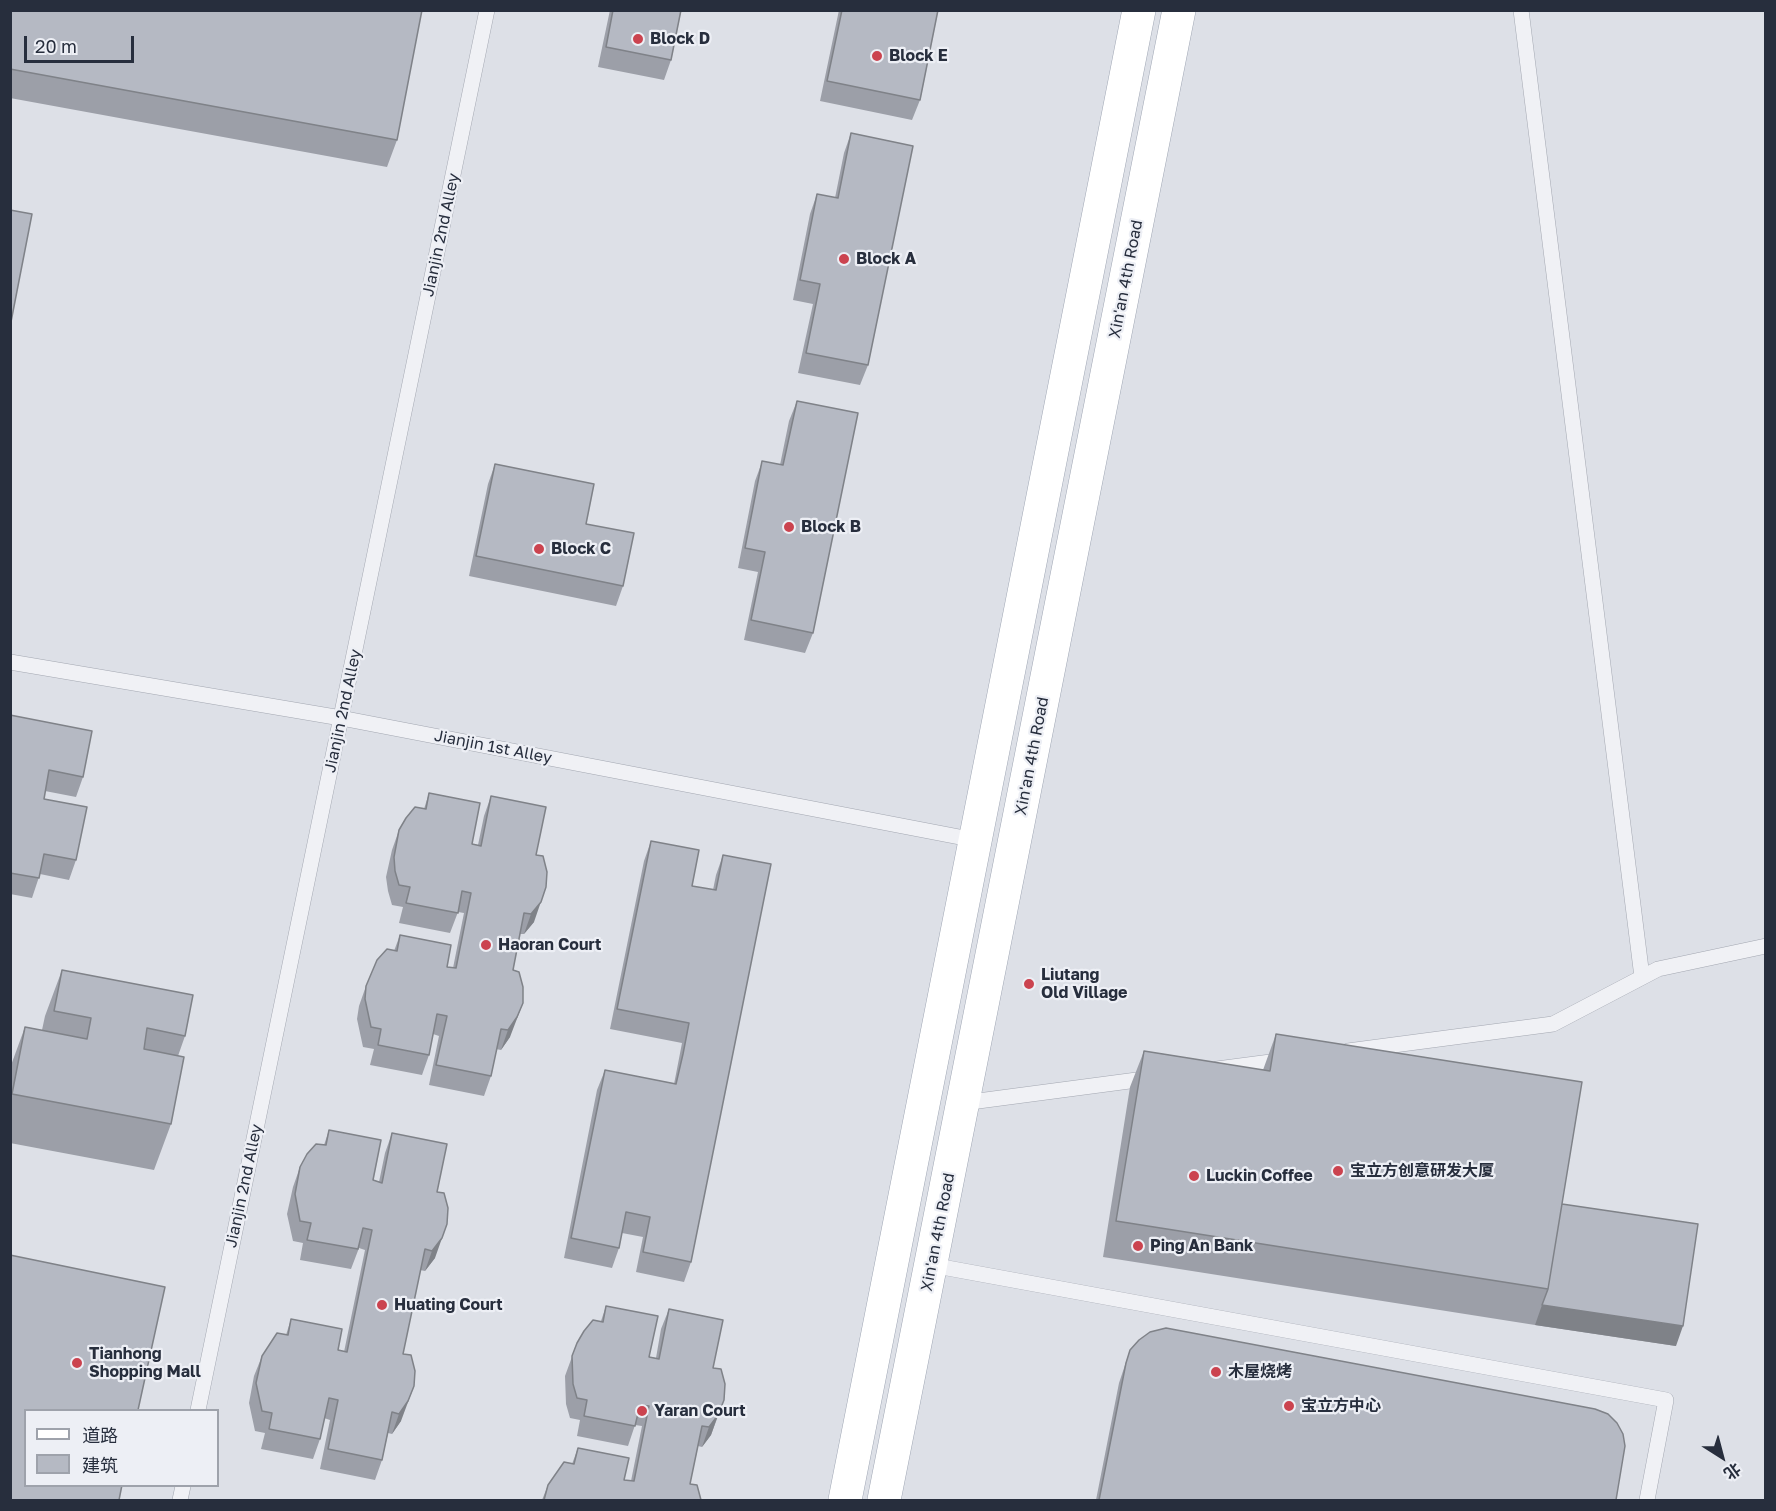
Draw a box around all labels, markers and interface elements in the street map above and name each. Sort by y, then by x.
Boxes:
scale bar [27,24,136,62]
place label: Block D [650,29,710,49]
marker: Block D [631,32,645,46]
text: 20 m [35,35,77,57]
place label: Block E [889,46,948,66]
marker: Block E [870,49,884,63]
street label: Jianjin 2nd Alley [419,171,463,299]
street label: Xin'an 4th Road [1105,218,1147,340]
place label: Block A [856,249,916,269]
marker: Block A [837,252,851,266]
place label: Block B [801,517,861,537]
marker: Block B [782,520,796,534]
place label: Block C [551,539,611,559]
marker: Block C [532,542,546,556]
street label: Jianjin 2nd Alley [321,647,365,775]
street label: Xin'an 4th Road [1011,695,1053,817]
street label: Jianjin 1st Alley [433,726,553,768]
place label: Haoran Court [498,935,601,955]
marker: Haoran Court [479,938,493,952]
place label: Liutang Old Village [1041,965,1127,1003]
marker: Liutang Old Village [1022,977,1036,991]
street label: Jianjin 2nd Alley [222,1122,266,1250]
place label: 宝立方创意研发大厦 [1350,1161,1494,1181]
marker: 宝立方创意研发大厦 [1331,1164,1345,1178]
place label: Luckin Coffee [1206,1166,1313,1186]
marker: Luckin Coffee [1187,1169,1201,1183]
street label: Xin'an 4th Road [917,1171,959,1293]
place label: Ping An Bank [1150,1236,1253,1256]
marker: Ping An Bank [1131,1239,1145,1253]
place label: Huating Court [394,1295,503,1315]
marker: Huating Court [375,1298,389,1312]
place label: Tianhong Shopping Mall [89,1344,201,1382]
marker: Tianhong Shopping Mall [70,1356,84,1370]
place label: 木屋烧烤 [1228,1362,1292,1382]
marker: 木屋烧烤 [1209,1365,1223,1379]
place label: 宝立方中心 [1301,1396,1381,1416]
marker: 宝立方中心 [1282,1399,1296,1413]
place label: Yaran Court [654,1401,746,1421]
marker: Yaran Court [635,1404,649,1418]
legend [24,1409,219,1487]
text: 道路 [82,1424,118,1446]
north arrow [1692,1427,1752,1487]
text: 建筑 [82,1454,118,1476]
text: 北 [1720,1459,1745,1484]

